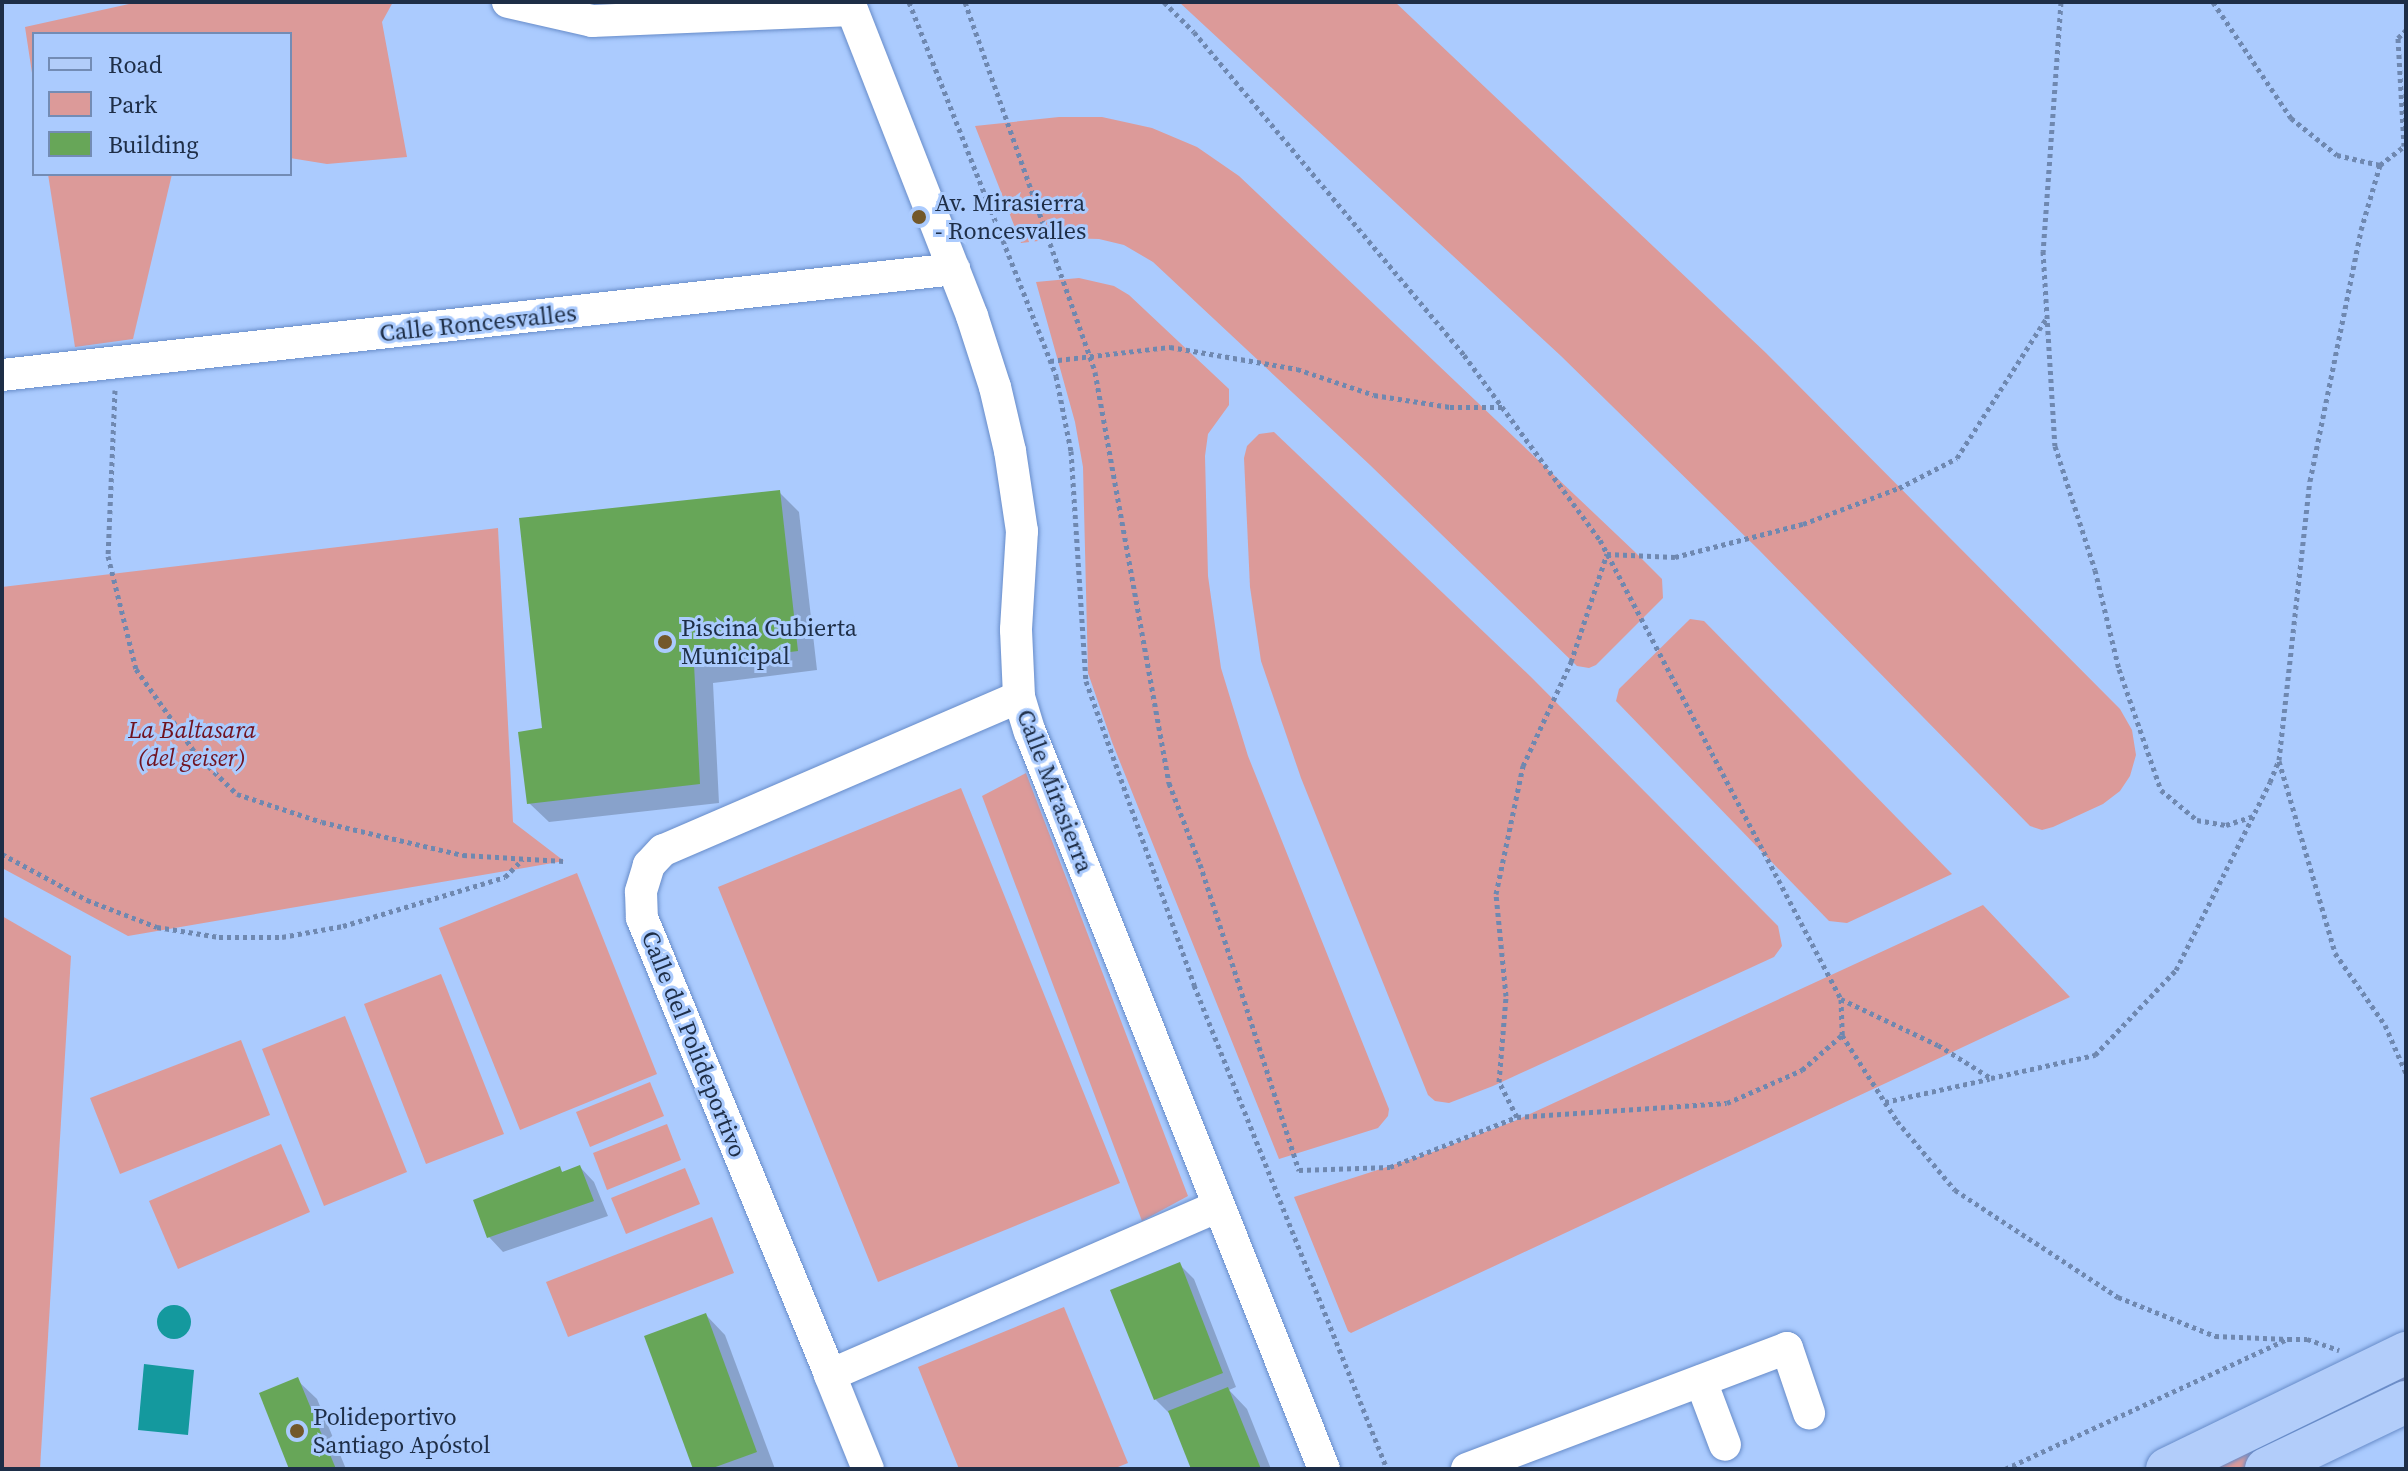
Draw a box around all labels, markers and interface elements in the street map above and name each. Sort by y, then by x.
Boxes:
legend [32,32,292,176]
text: Road [108,48,162,81]
text: Park [108,88,157,121]
text: Building [108,128,199,161]
place label: Av. Mirasierra - Roncesvalles [935,189,1086,245]
marker: Av. Mirasierra - Roncesvalles [910,208,928,226]
street label: Calle Roncesvalles [378,298,578,348]
place label: Piscina Cubierta Municipal [681,614,857,670]
marker: Piscina Cubierta Municipal [656,633,674,651]
street label: Calle Mirasierra [1011,705,1099,877]
park label: La Baltasara (del geiser) [128,716,256,772]
street label: Calle del Polideportivo [635,927,753,1161]
place label: Polideportivo Santiago Apóstol [313,1403,490,1459]
marker: Polideportivo Santiago Apóstol [288,1422,306,1440]

